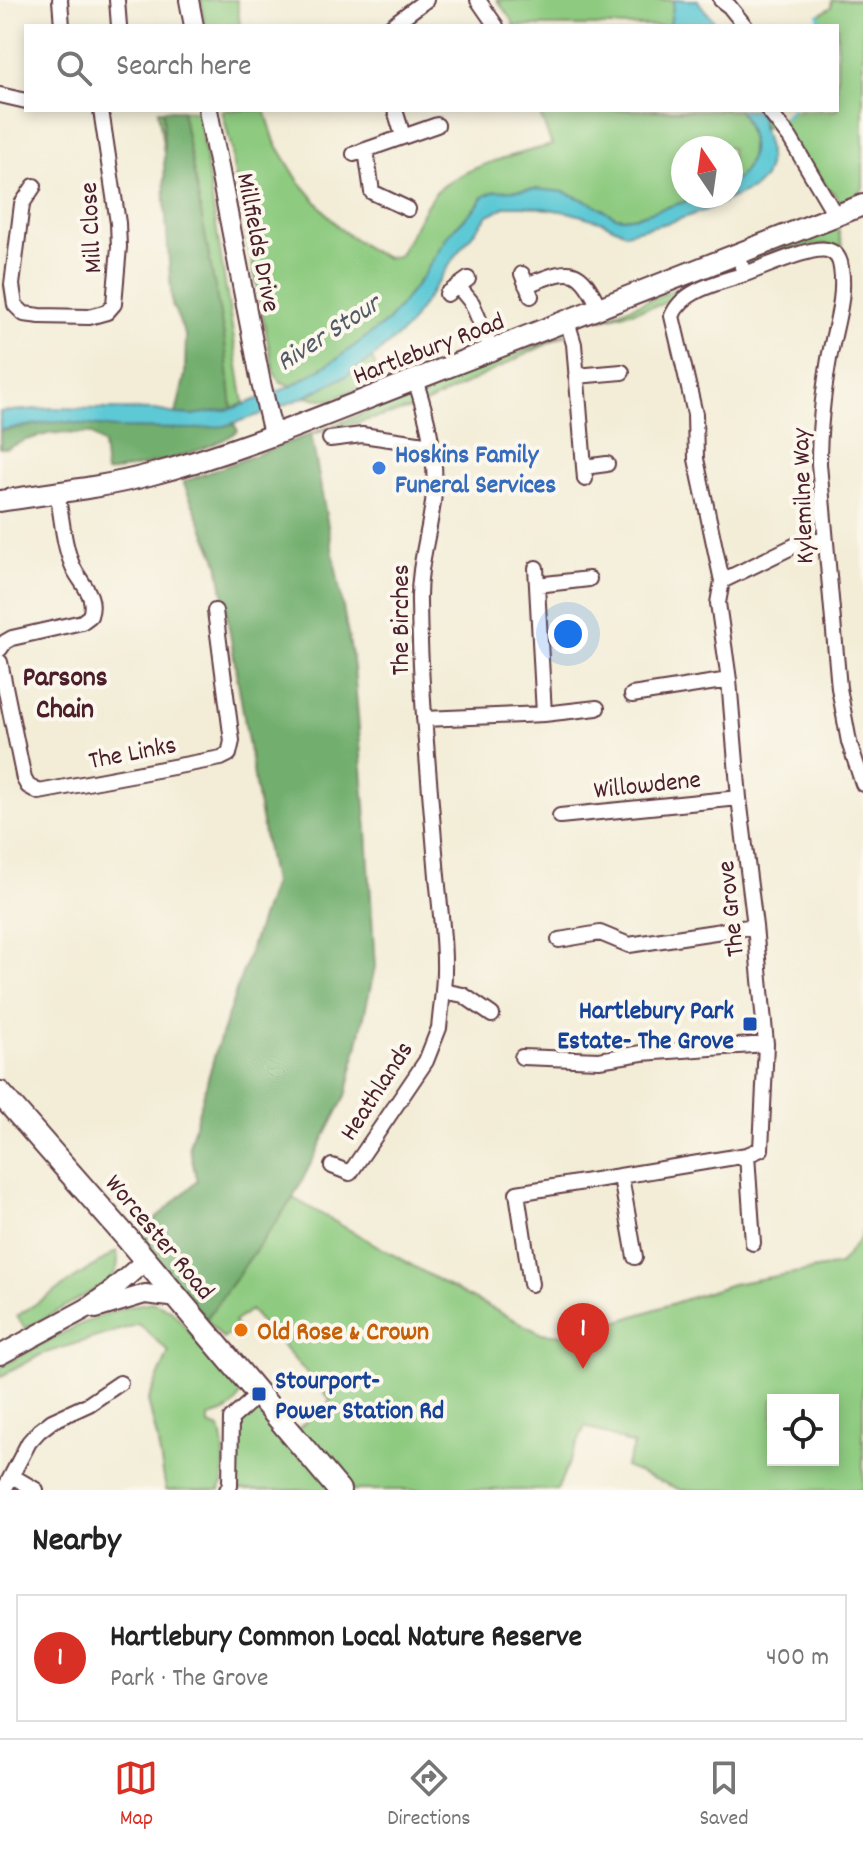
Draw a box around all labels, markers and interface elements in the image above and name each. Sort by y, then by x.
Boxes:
search box [24,24,839,112]
icon: search [52,46,96,90]
text: Search here [116,47,252,90]
north arrow [671,136,743,208]
street label: Millfields Drive [225,170,288,316]
street label: Mill Close [72,181,113,274]
water label: River Stour [270,285,393,384]
street label: Hartlebury Road [348,304,510,396]
street label: Kylemilne Way [784,427,825,565]
place label: Hoskins Family Funeral Services [395,438,556,505]
marker: Hoskins Family Funeral Services [370,459,388,477]
street label: The Birches [384,564,421,676]
your location [548,614,588,654]
district label: Parsons Chain [22,660,108,732]
street label: The Links [86,728,180,781]
street label: Willowdene [592,762,703,810]
street label: The Grove [709,859,756,958]
place label: Hartlebury Park Estate- The Grove [557,994,734,1061]
marker: Hartlebury Park Estate- The Grove [741,1015,759,1033]
street label: Heathlands [332,1035,424,1149]
street label: Worcester Road [95,1167,222,1309]
pin: 1 [557,1303,609,1369]
place label: Old Rose & Crown [257,1315,429,1352]
marker: Old Rose & Crown [232,1321,250,1339]
place label: Stourport- Power Station Rd [275,1364,444,1431]
marker: Stourport- Power Station Rd [250,1385,268,1403]
map controls [767,1394,839,1466]
button: locate [767,1394,839,1466]
text: Nearby [32,1518,121,1567]
text: Hartlebury Common Local Nature Reserve [110,1618,582,1661]
text: 1 [57,1640,63,1677]
text: 400 m [766,1640,829,1677]
text: Park · The Grove [110,1661,269,1698]
tab: Map [114,1756,158,1835]
tab: Directions [387,1756,471,1835]
tab: Saved [699,1756,749,1835]

